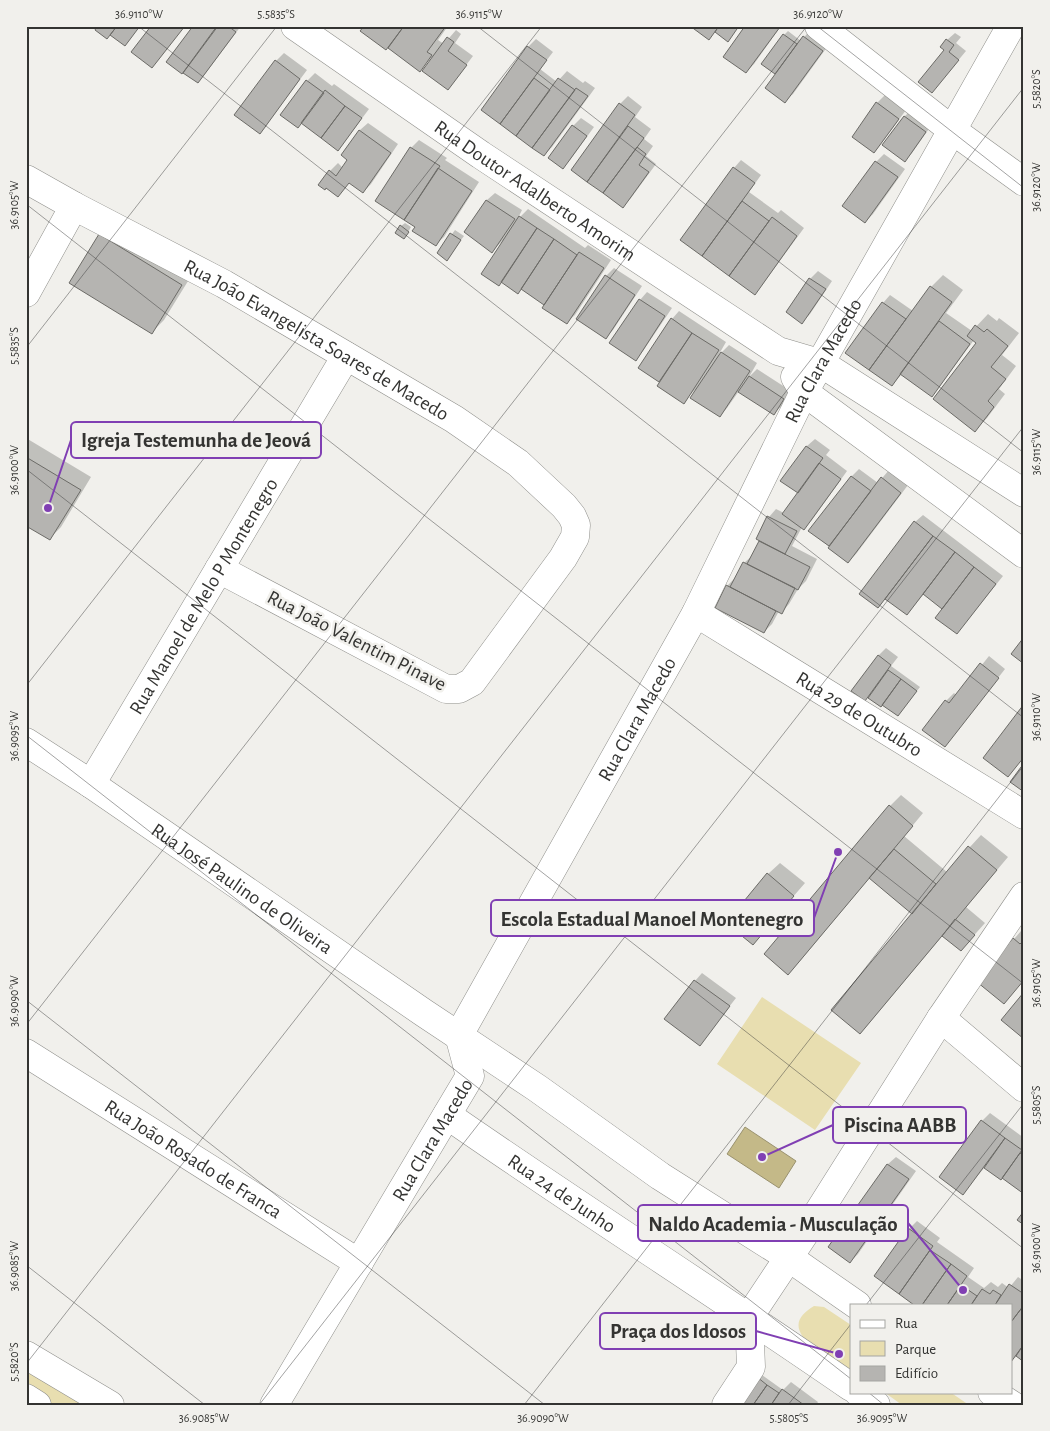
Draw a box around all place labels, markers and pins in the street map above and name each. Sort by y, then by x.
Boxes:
callout: Igreja Testemunha de Jeová [71,422,321,458]
callout: Escola Estadual Manoel Montenegro [491,900,814,936]
callout: Piscina AABB [833,1107,966,1143]
callout: Naldo Academia - Musculação [638,1205,908,1241]
callout: Praça dos Idosos [600,1313,756,1349]

